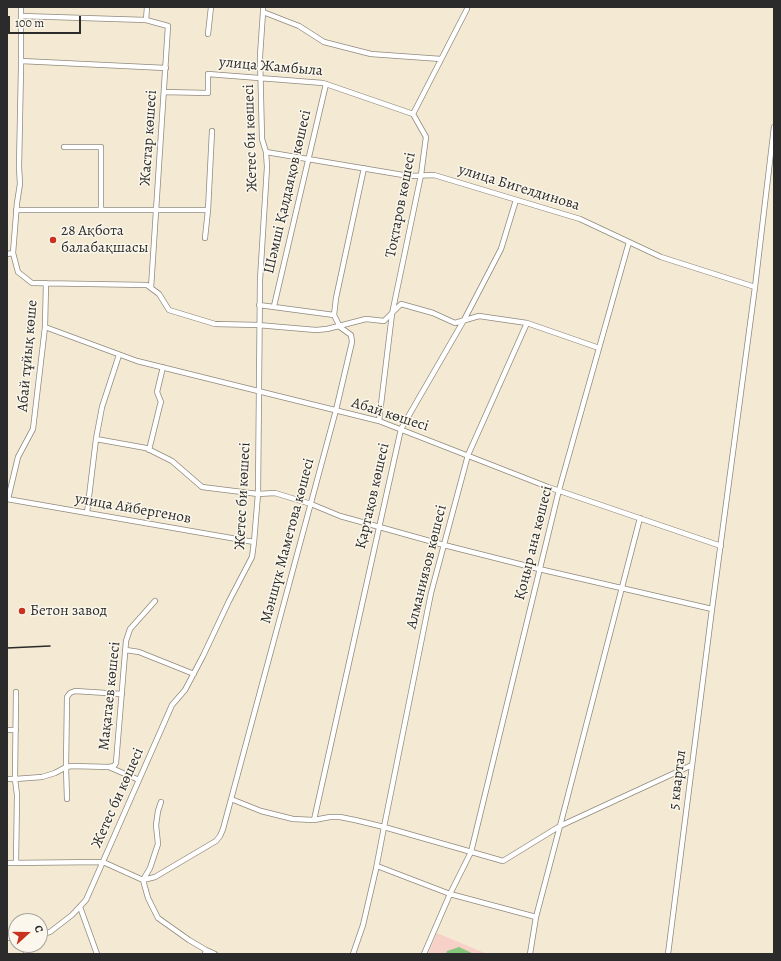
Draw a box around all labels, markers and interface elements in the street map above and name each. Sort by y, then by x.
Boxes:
scale bar [10,8,83,34]
text: 100 m [15,15,44,31]
street label: улица Жамбыла [218,54,324,80]
street label: Жетес би көшесі [240,84,262,192]
street label: Жастар көшесі [137,89,161,187]
street label: Шәмші Қалдаяқов көшесі [260,108,316,276]
street label: Тоқтаров көшесі [382,151,420,259]
street label: улица Бигелдинова [456,161,582,215]
place label: 28 Ақбота балабақшасы [61,222,148,257]
marker: 28 Ақбота балабақшасы [48,235,58,245]
street label: Абай тұйық көше [14,299,42,413]
street label: Абай көшесі [349,394,431,436]
street label: Қартақов көшесі [352,441,394,551]
street label: Жетес би көшесі [231,442,255,550]
street label: Мәншүк Маметова көшесі [257,456,319,626]
street label: Қоңыр ана көшесі [511,484,557,602]
street label: улица Айбергенов [74,490,192,528]
street label: Алманиязов көшесі [403,503,451,631]
place label: Бетон завод [30,602,107,620]
marker: Бетон завод [17,606,27,616]
street label: Мақатаев көшесі [95,641,125,751]
street label: Жетес би көшесі [88,745,148,851]
street label: 5 квартал [665,749,691,811]
north arrow [8,913,48,953]
text: С [31,923,47,935]

